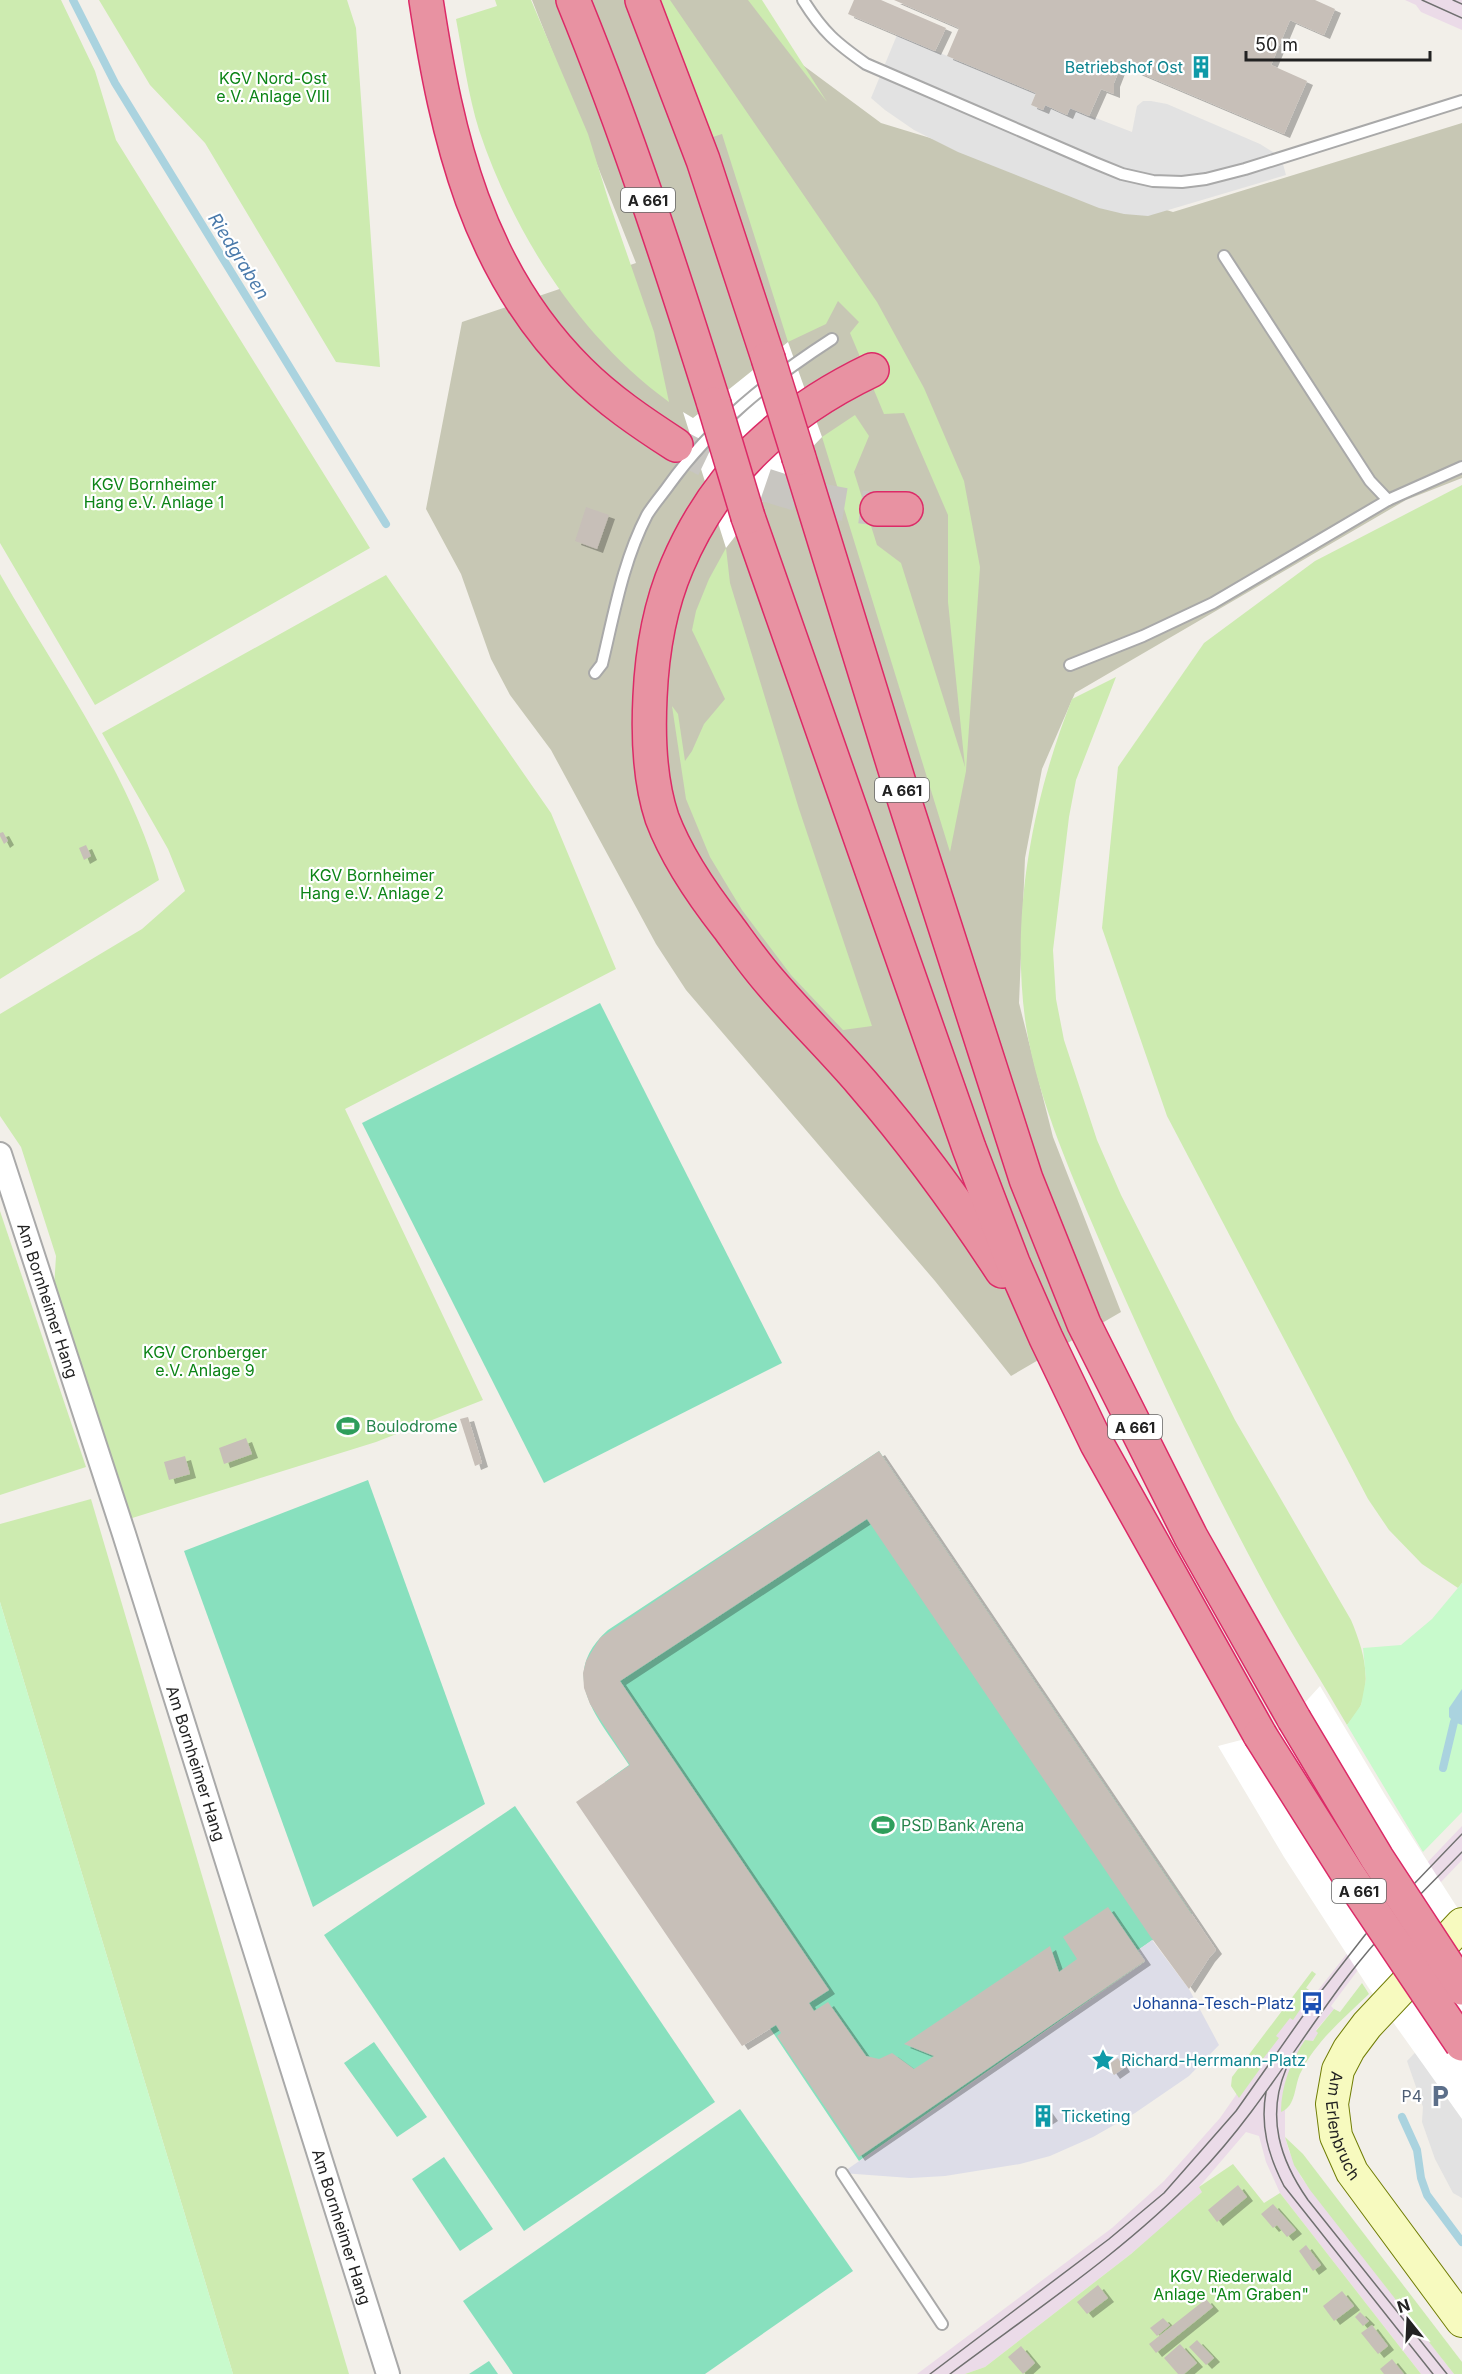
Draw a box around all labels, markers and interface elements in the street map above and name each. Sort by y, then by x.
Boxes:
scale bar [1246,24,1430,62]
text: 50 m [1255,34,1298,55]
building icon: Betriebshof Ost [1188,54,1214,80]
place label: Betriebshof Ost [1065,57,1183,77]
park label: KGV Nord-Ost e.V. Anlage VIII [216,68,330,106]
road number: A 661 [621,188,675,212]
water label: Riedgraben [204,209,274,303]
park label: KGV Bornheimer Hang e.V. Anlage 1 [84,474,224,512]
road number: A 661 [875,778,929,802]
park label: KGV Bornheimer Hang e.V. Anlage 2 [300,865,444,903]
street label: Am Bornheimer Hang [13,1220,82,1381]
park label: KGV Cronberger e.V. Anlage 9 [143,1342,267,1380]
sports icon: Boulodrome [335,1413,361,1439]
road number: A 661 [1108,1415,1162,1439]
place label: Boulodrome [366,1416,457,1436]
street label: Am Bornheimer Hang [162,1683,230,1844]
sports icon: PSD Bank Arena [870,1812,896,1838]
place label: PSD Bank Arena [901,1815,1024,1835]
road number: A 661 [1332,1879,1386,1903]
bus stop icon: Johanna-Tesch-Platz [1299,1990,1325,2016]
place label: Johanna-Tesch-Platz [1133,1993,1294,2013]
place icon: Richard-Herrmann-Platz [1090,2047,1116,2073]
place label: Richard-Herrmann-Platz [1121,2050,1306,2070]
street label: Am Erlenbruch [1322,2070,1364,2184]
parking icon: P4 [1427,2083,1453,2109]
place label: P4 [1401,2086,1422,2106]
building icon: Ticketing [1030,2103,1056,2129]
place label: Ticketing [1061,2106,1130,2126]
street label: Am Bornheimer Hang [308,2147,376,2307]
park label: KGV Riederwald Anlage "Am Graben" [1153,2266,1309,2304]
north arrow [1378,2290,1438,2350]
text: N [1394,2294,1412,2317]

